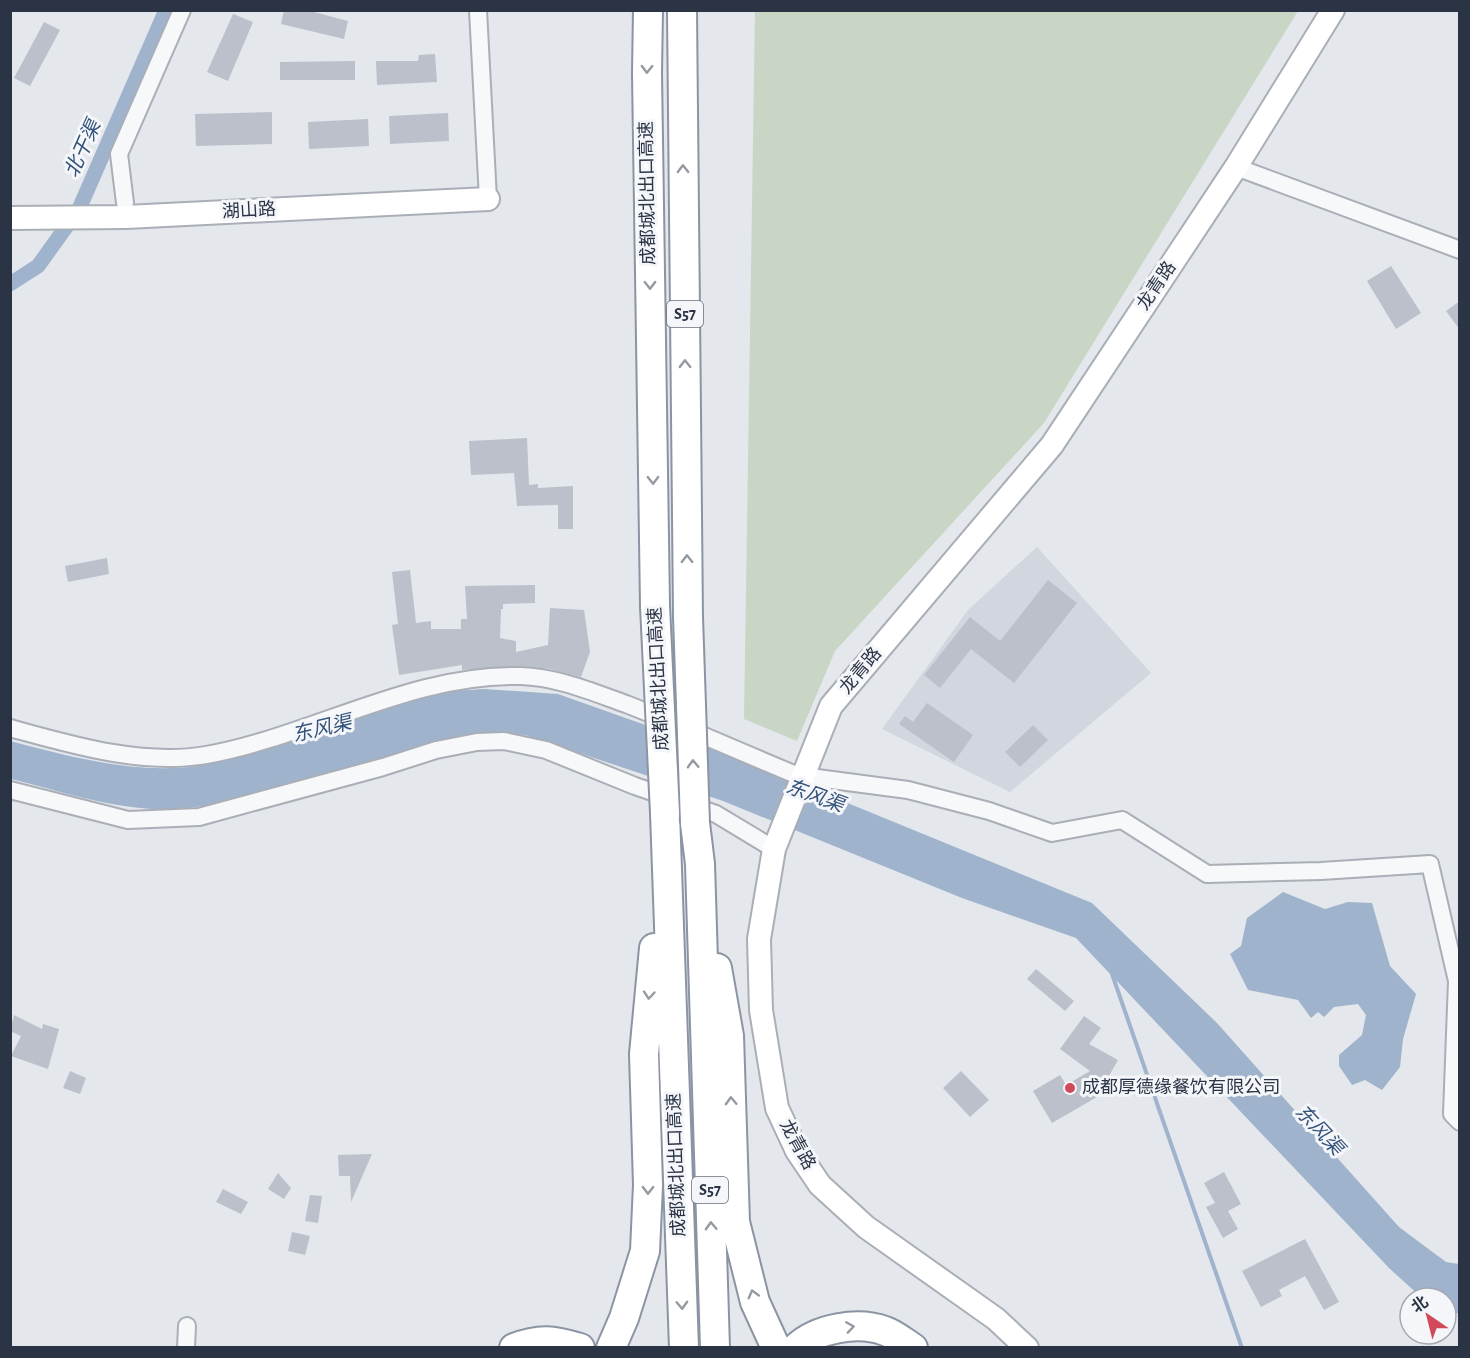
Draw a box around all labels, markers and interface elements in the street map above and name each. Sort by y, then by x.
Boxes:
one-way arrow [641,64,653,73]
water label: 北干渠 [61,114,106,180]
street label: 成都城北出口高速 [636,121,658,265]
one-way arrow [677,164,689,173]
street label: 湖山路 [221,199,276,221]
street label: 龙青路 [1133,257,1180,313]
one-way arrow [644,280,656,289]
road number: S57 [667,301,703,327]
one-way arrow [679,359,691,368]
one-way arrow [647,475,659,484]
one-way arrow [681,554,694,563]
street label: 成都城北出口高速 [644,607,672,751]
street label: 龙青路 [835,643,885,697]
water label: 东风渠 [290,711,356,745]
one-way arrow [686,760,699,769]
water label: 东风渠 [783,775,850,817]
one-way arrow [643,991,656,1000]
place label: 成都厚德缘餐饮有限公司 [1082,1077,1280,1097]
marker: 成都厚德缘餐饮有限公司 [1063,1081,1077,1095]
street label: 成都城北出口高速 [663,1093,689,1237]
one-way arrow [725,1097,738,1106]
water label: 东风渠 [1291,1101,1350,1161]
street label: 龙青路 [776,1116,820,1173]
road number: S57 [692,1177,728,1203]
one-way arrow [642,1185,654,1194]
one-way arrow [705,1222,717,1231]
north arrow [1398,1286,1458,1346]
one-way arrow [748,1289,760,1300]
text: 北 [1408,1293,1431,1316]
one-way arrow [676,1300,689,1309]
one-way arrow [845,1322,854,1334]

